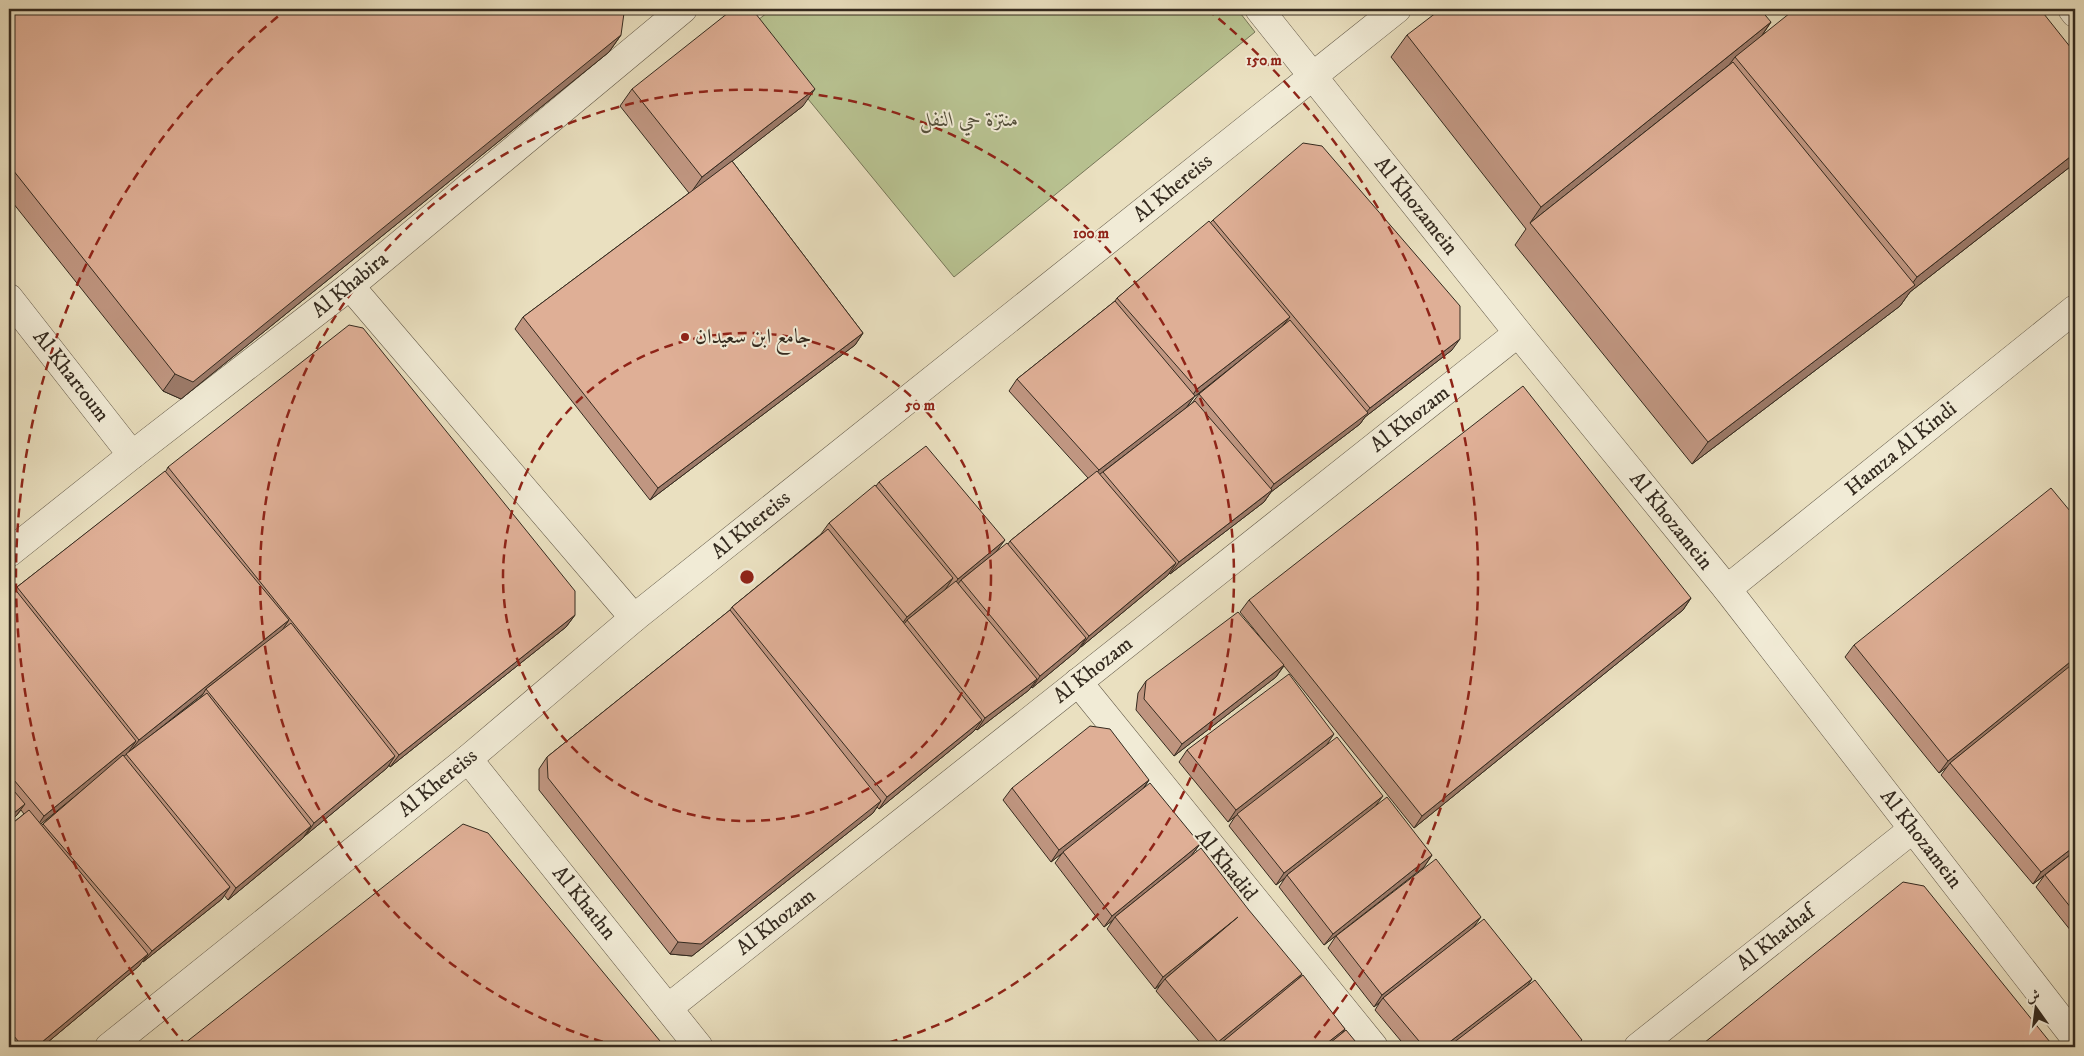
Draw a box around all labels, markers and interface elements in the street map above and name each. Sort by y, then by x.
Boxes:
text: 150 m [1246,51,1282,70]
park label: منتزة حي النفل [919,107,1019,136]
street label: Al Khereiss [1128,148,1218,228]
street label: Al Khozamein [1368,152,1464,260]
text: 100 m [1073,224,1110,243]
street label: Al Khabira [307,246,394,324]
place label: جامع ابن سعيدان [695,324,812,355]
street label: Al Khartoum [27,325,115,427]
marker: جامع ابن سعيدان [679,331,691,343]
street label: Al Khozam [1365,380,1455,458]
text: 50 m [904,396,936,415]
street label: Hamza Al Kindi [1840,396,1962,502]
street label: Al Khozamein [1623,467,1719,575]
street label: Al Khereiss [706,485,796,565]
centre of rings [738,568,756,586]
street label: Al Khozam [1048,631,1138,709]
street label: Al Khereiss [393,743,483,823]
street label: Al Khozamein [1874,784,1968,894]
street label: Al Khadid [1189,824,1263,907]
street label: Al Khathn [546,861,622,945]
street label: Al Khozam [731,883,821,961]
street label: Al Khathaf [1732,897,1823,977]
north arrow [2012,984,2062,1034]
text: ش [2024,986,2042,1007]

